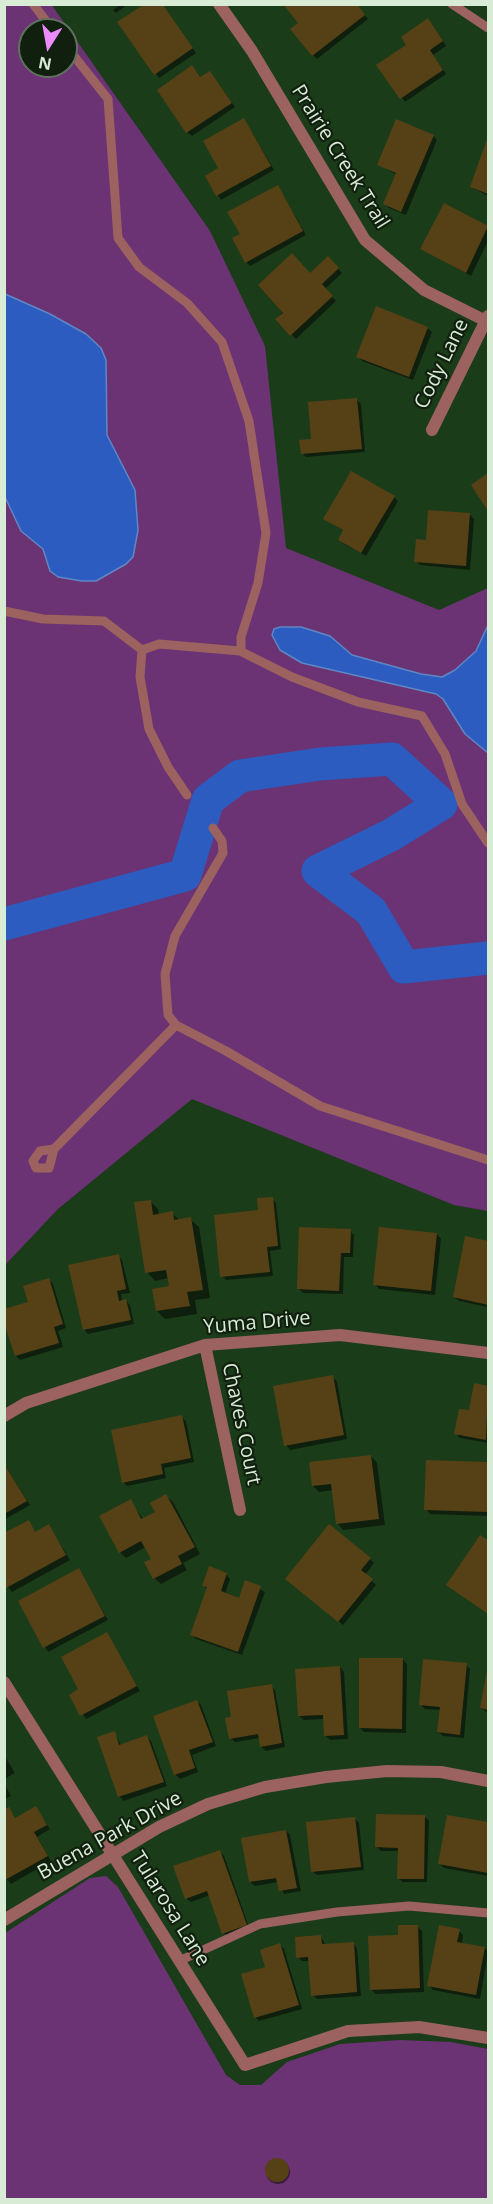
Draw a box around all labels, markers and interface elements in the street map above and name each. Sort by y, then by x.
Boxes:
north arrow [18,18,78,78]
text: N [36,52,53,76]
street label: Prairie Creek Trail [286,81,394,233]
street label: Cody Lane [410,315,474,413]
street label: Yuma Drive [203,1306,311,1340]
street label: Chaves Court [216,1361,266,1487]
street label: Buena Park Drive [34,1786,186,1886]
street label: Tularosa Lane [125,1847,215,1971]

